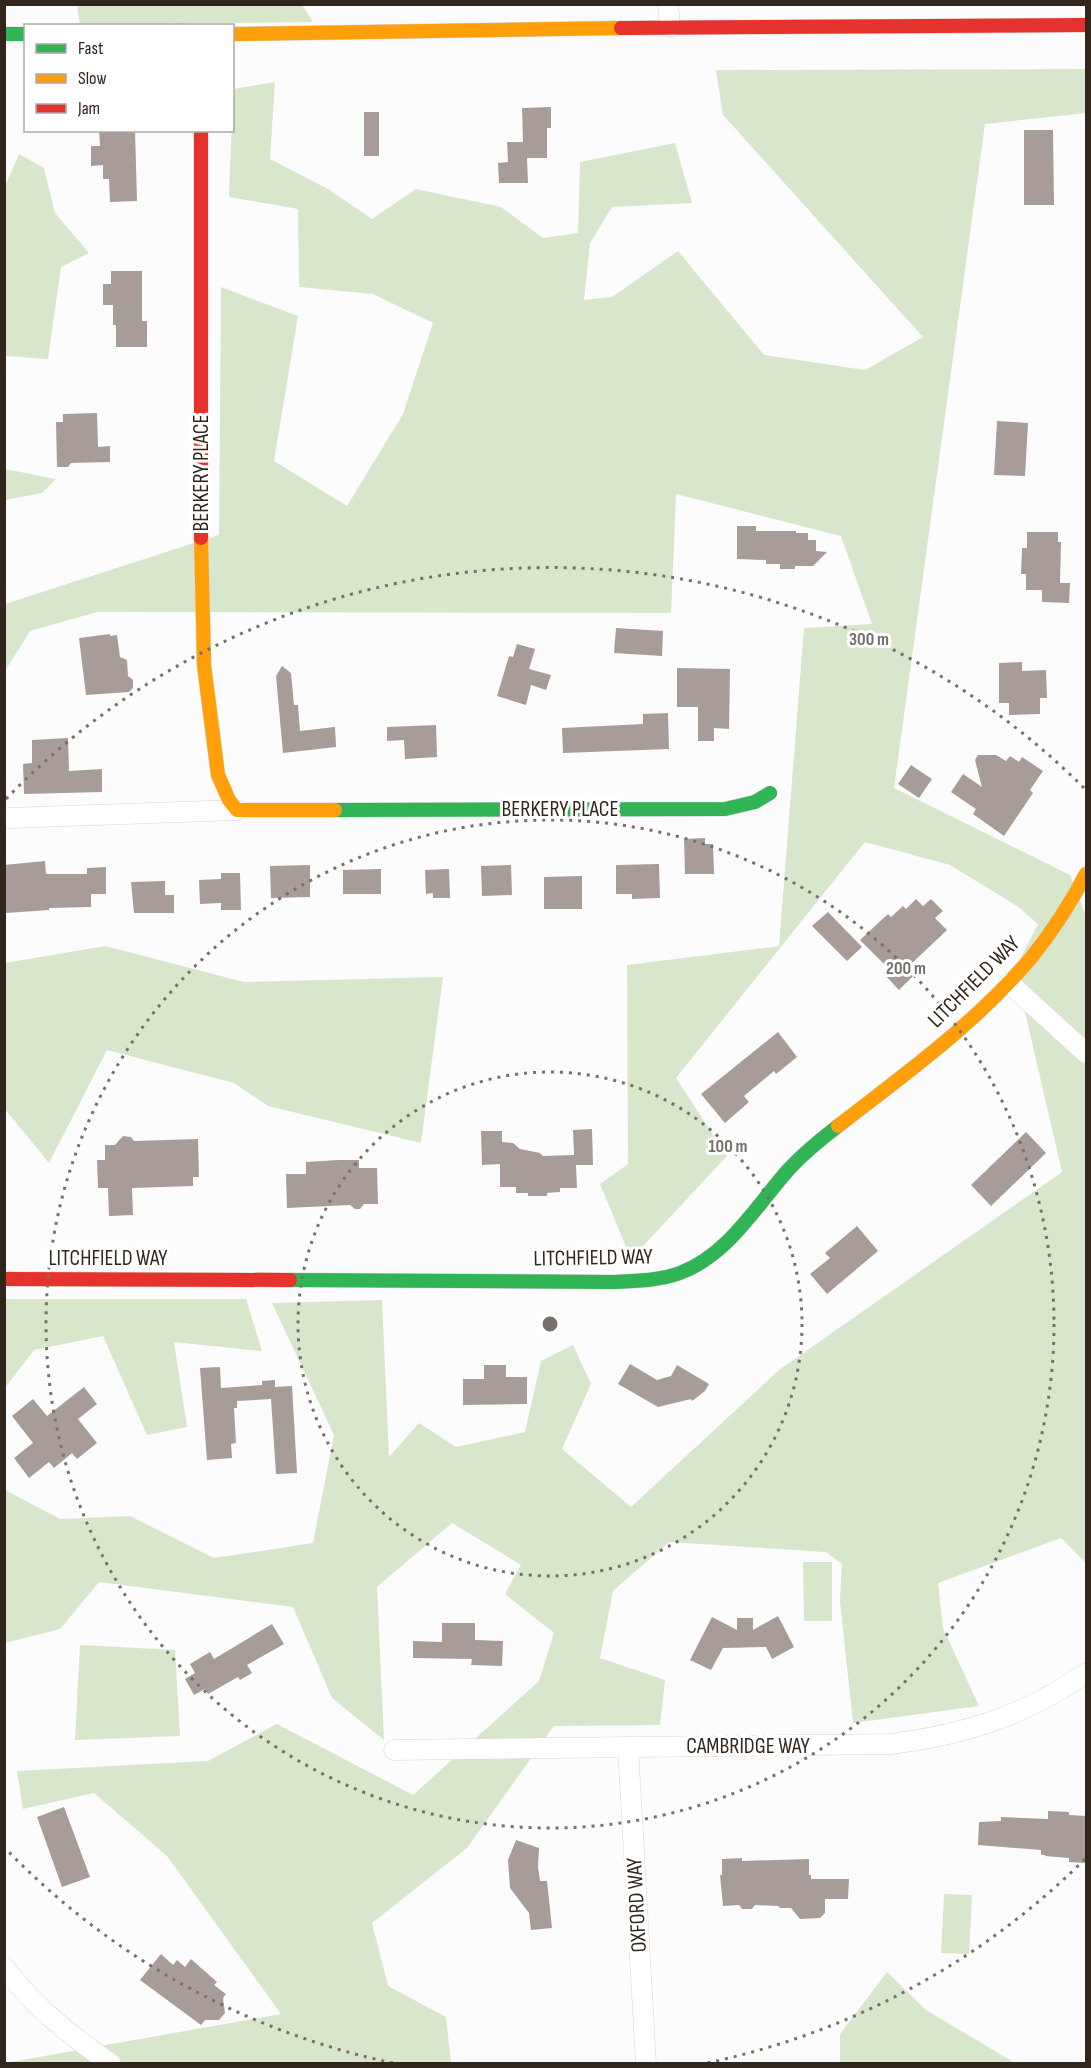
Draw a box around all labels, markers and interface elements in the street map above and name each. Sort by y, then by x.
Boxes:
legend [24,24,234,132]
text: Fast [78,38,104,59]
text: Slow [78,68,107,89]
text: Jam [77,98,100,119]
street label: BERKERY PLACE [188,414,215,532]
text: 300 m [849,629,889,650]
street label: BERKERY PLACE [501,796,619,823]
street label: LITCHFIELD WAY [922,930,1026,1034]
text: 200 m [886,958,926,979]
text: 100 m [709,1136,748,1157]
street label: LITCHFIELD WAY [533,1243,653,1273]
street label: LITCHFIELD WAY [48,1245,168,1272]
centre of rings [540,1314,560,1334]
street label: CAMBRIDGE WAY [686,1733,810,1760]
street label: OXFORD WAY [621,1857,653,1953]

